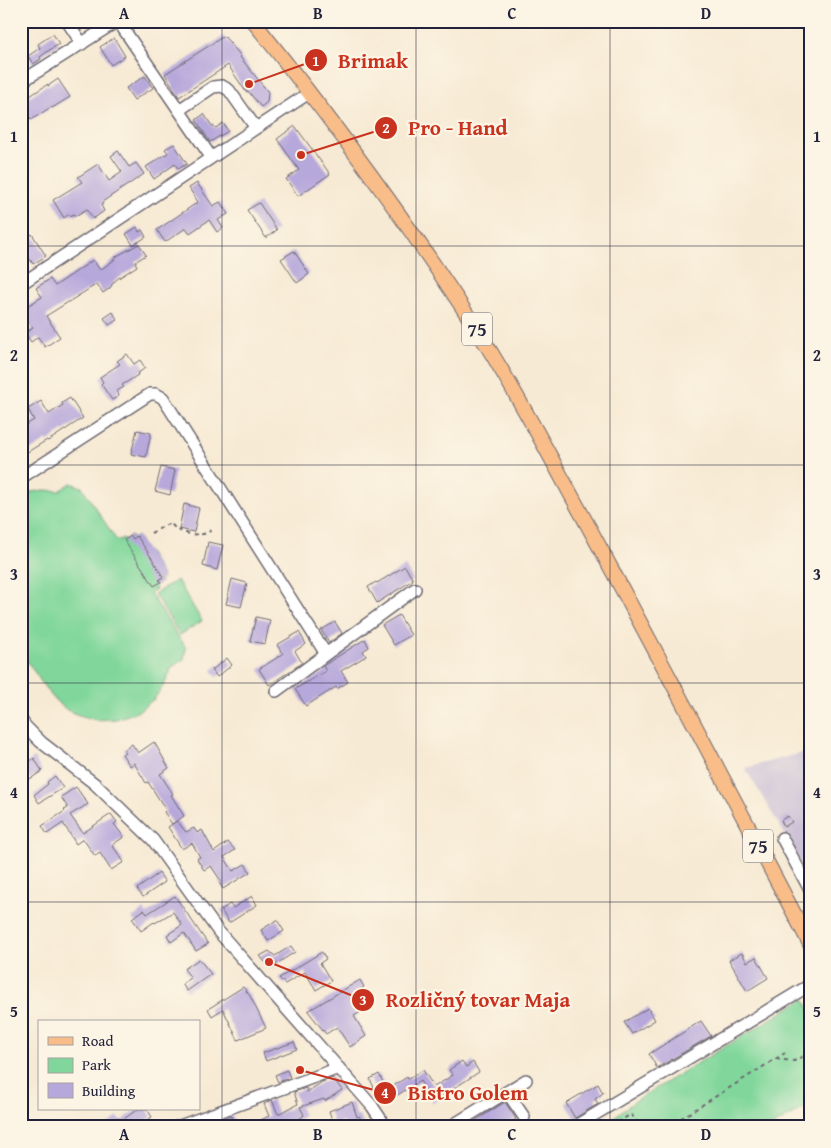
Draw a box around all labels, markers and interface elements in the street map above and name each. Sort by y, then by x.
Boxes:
text: A [119,1,130,25]
text: B [313,1,323,25]
text: C [507,1,517,25]
text: D [701,1,711,25]
callout: Brimak [303,42,418,78]
text: Brimak [338,45,409,76]
text: 1 [312,50,320,71]
callout: Pro - Hand [374,110,518,146]
text: Pro - Hand [408,112,508,143]
text: 2 [382,117,390,138]
text: 1 [10,124,18,148]
text: 1 [813,124,821,148]
road number: 75 [462,312,492,346]
text: 2 [10,343,18,367]
text: 2 [813,343,821,367]
text: 3 [10,562,18,586]
text: 3 [813,562,821,586]
text: 4 [10,780,18,804]
text: 4 [813,780,821,804]
road number: 75 [743,829,773,862]
callout: Rozličný tovar Maja [350,982,580,1018]
text: Rozličný tovar Maja [386,984,571,1015]
text: 3 [359,989,367,1010]
text: 5 [10,999,18,1023]
text: 5 [813,999,821,1023]
legend [38,1020,200,1110]
text: Road [82,1030,113,1051]
text: Park [82,1054,111,1075]
callout: Bistro Golem [373,1075,538,1111]
text: Bistro Golem [408,1077,528,1108]
text: Building [82,1080,136,1101]
text: 4 [381,1082,389,1103]
text: A [119,1122,130,1146]
text: B [313,1122,323,1146]
text: C [507,1122,517,1146]
text: D [701,1122,711,1146]

